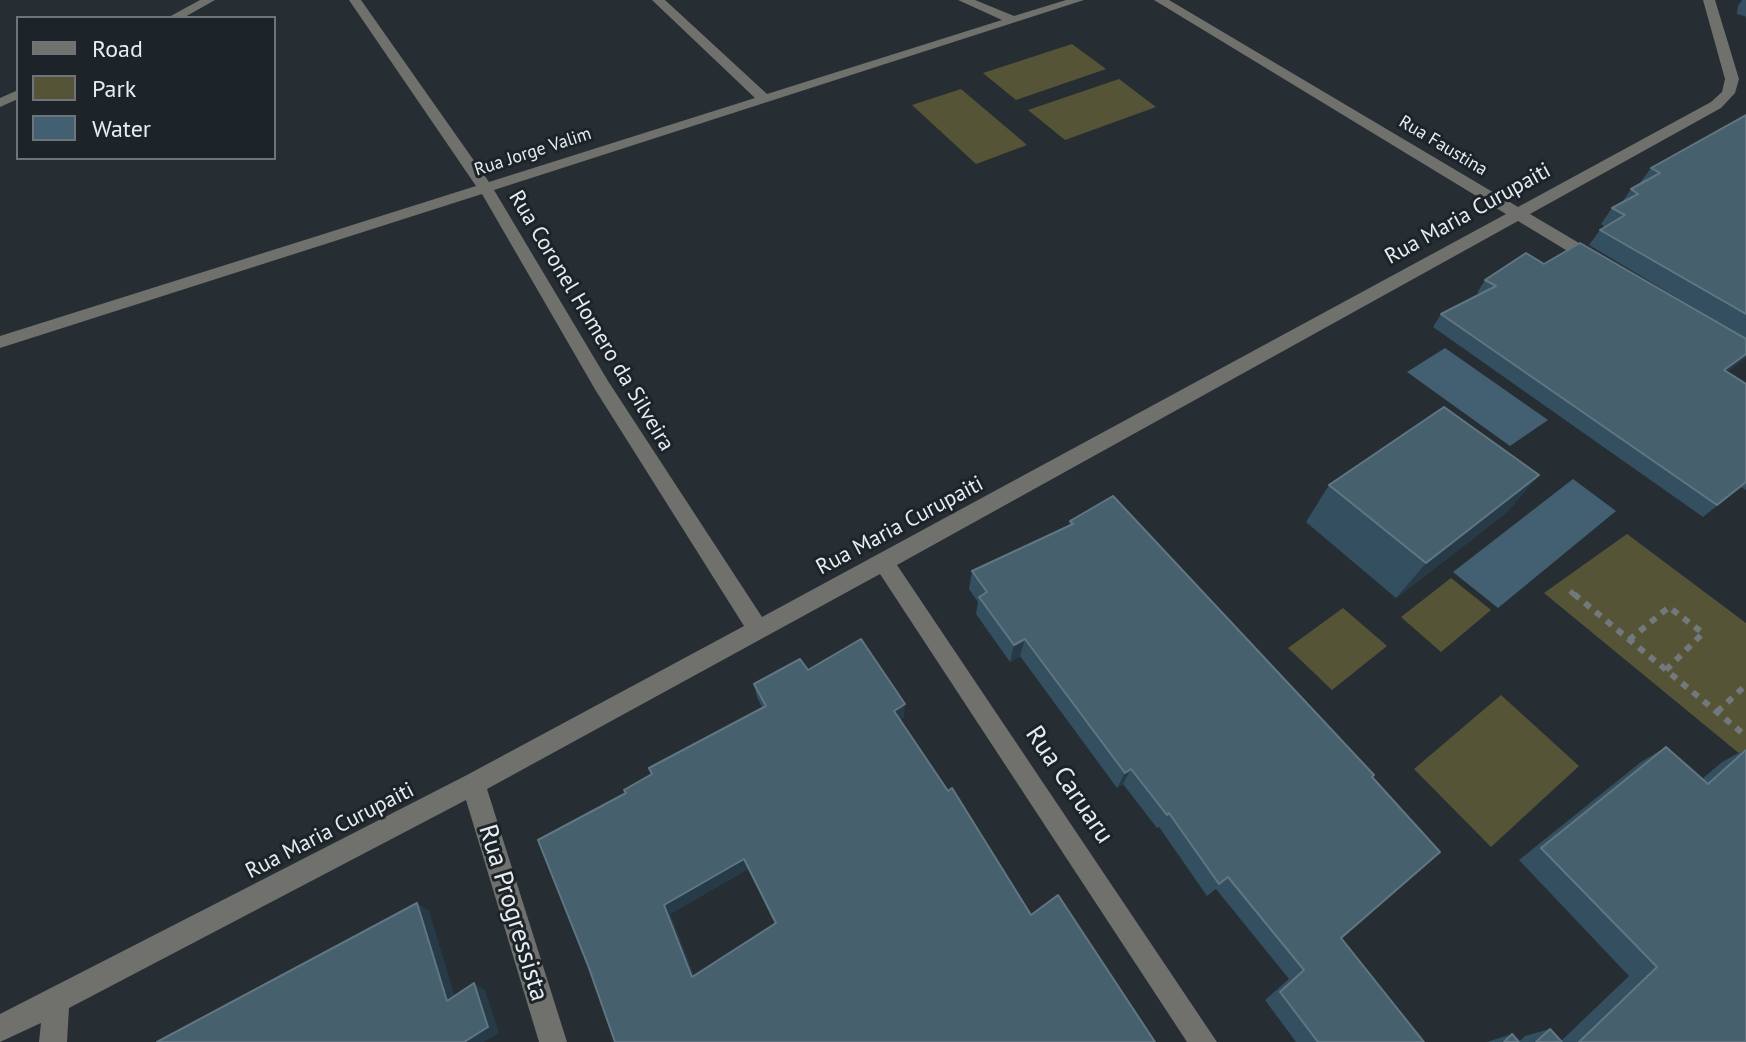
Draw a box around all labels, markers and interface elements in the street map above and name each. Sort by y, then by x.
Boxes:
legend [16,16,276,160]
text: Road [92,33,143,64]
text: Park [92,73,136,104]
street label: Rua Faustina [1395,111,1491,181]
text: Water [92,113,151,144]
street label: Rua Jorge Valim [472,123,594,181]
street label: Rua Maria Curupaiti [1381,158,1555,270]
street label: Rua Coronel Homero da Silveira [503,186,679,456]
street label: Rua Maria Curupaiti [812,471,988,581]
street label: Rua Caruaru [1018,720,1120,850]
street label: Rua Maria Curupaiti [241,777,419,885]
street label: Rua Progressista [471,821,555,1005]

